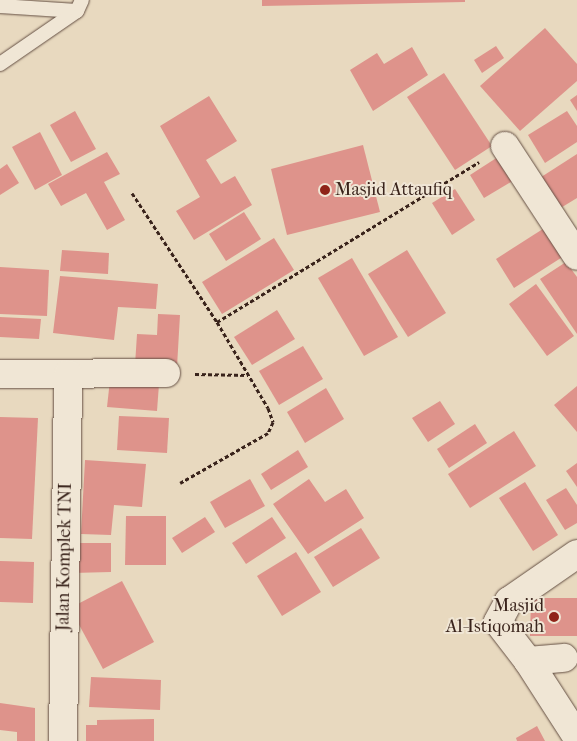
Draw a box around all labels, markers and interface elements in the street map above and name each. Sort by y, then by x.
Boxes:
place label: Masjid Attaufiq [335,179,452,201]
marker: Masjid Attaufiq [319,184,331,196]
street label: Jalan Komplek TNI [53,483,77,631]
place label: Masjid Al-Istiqomah [446,596,544,638]
marker: Masjid Al-Istiqomah [548,611,560,623]

